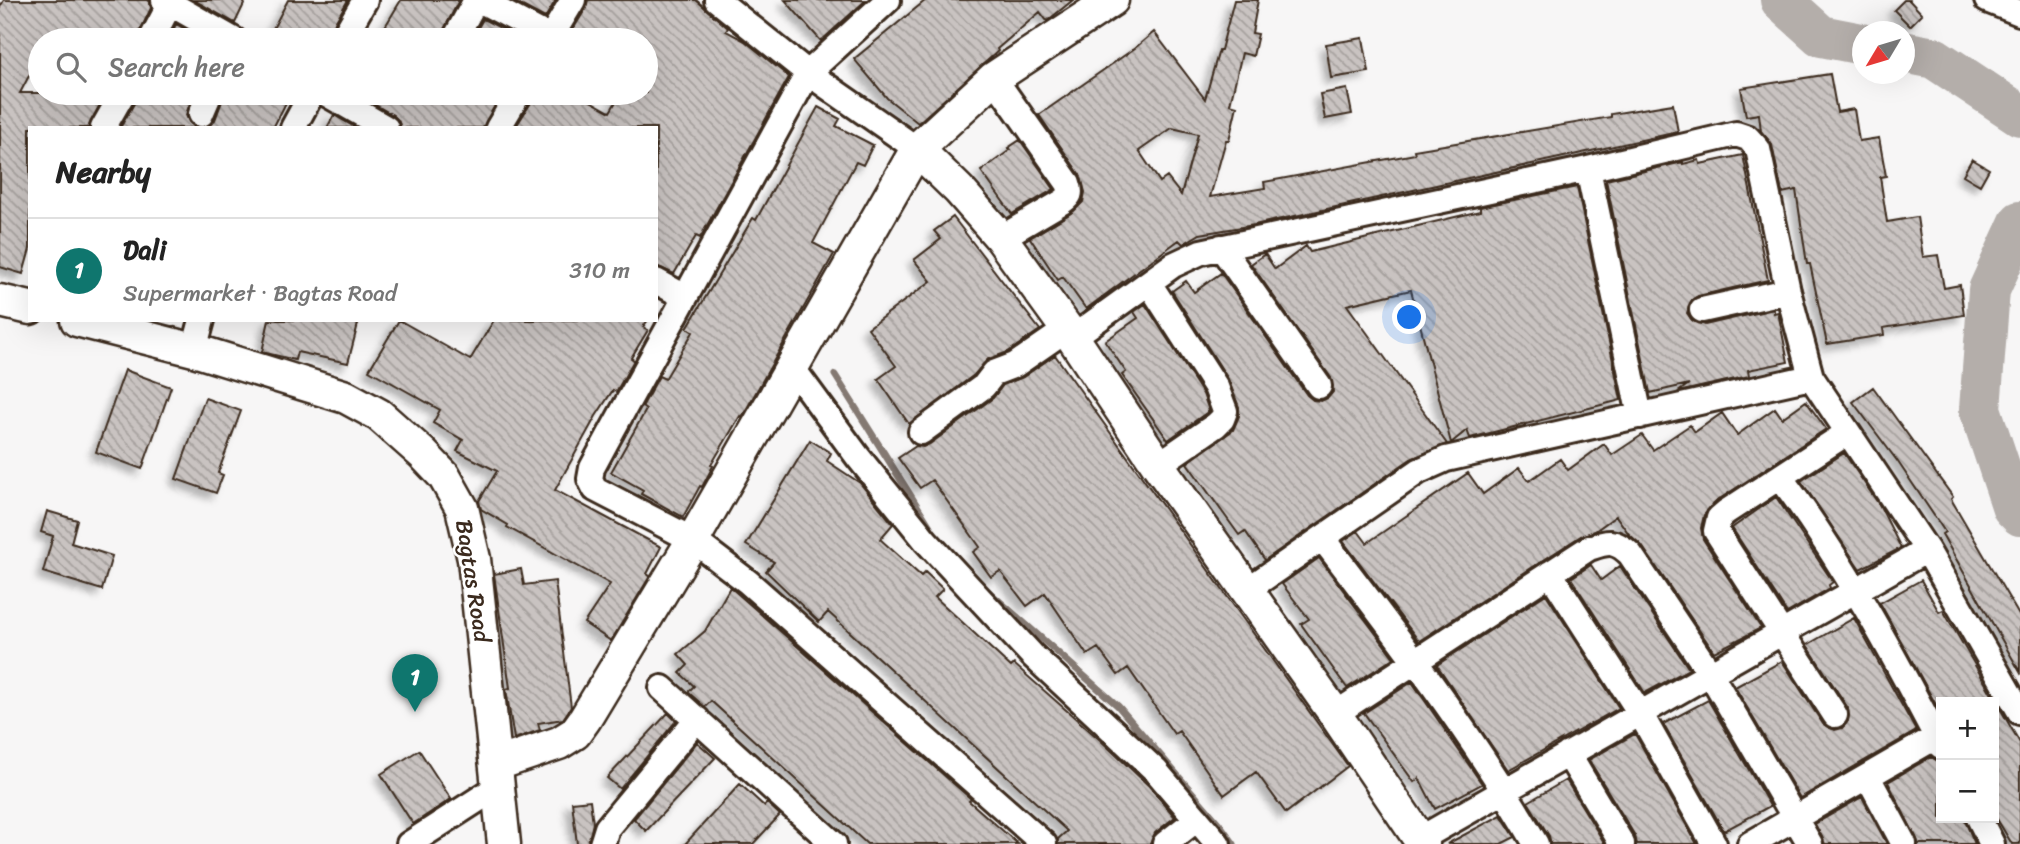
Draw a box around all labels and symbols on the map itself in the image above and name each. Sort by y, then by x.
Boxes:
north arrow [1852,21,1915,84]
your location [1392,300,1426,334]
street label: Bagtas Road [443,517,503,647]
pin: 1 [392,654,438,712]

